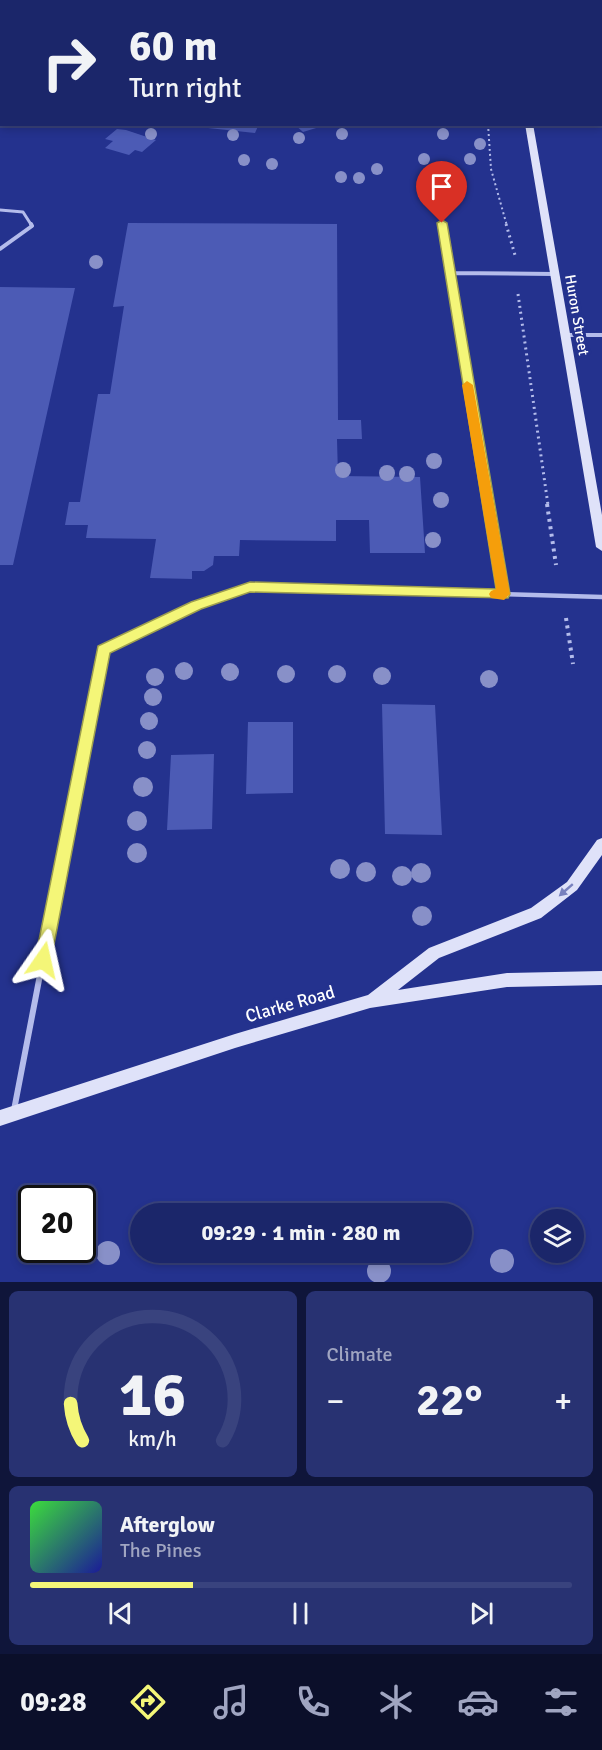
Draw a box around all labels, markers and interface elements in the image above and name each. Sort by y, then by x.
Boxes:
text: 60 m [129,21,218,72]
icon: right [30,24,108,102]
text: Turn right [129,72,242,105]
pin [416,161,467,223]
icon: arrive [425,170,458,203]
street label: Huron Street [561,273,593,357]
one-way arrow [558,883,574,896]
position arrow [11,928,75,992]
street label: Clarke Road [243,981,337,1027]
speed limit sign: 20 [18,1185,96,1263]
map controls [530,1209,584,1263]
button: layers [530,1209,584,1263]
text: 09:29 · 1 min · 280 m [201,1219,401,1246]
text: Climate [327,1342,392,1367]
text: 16 [119,1356,186,1433]
text: 22° [416,1373,483,1428]
text: − [327,1381,344,1422]
text: + [554,1381,572,1422]
text: km/h [128,1426,177,1452]
text: Afterglow [120,1511,215,1538]
text: The Pines [120,1538,202,1563]
icon: previous [104,1597,137,1630]
icon: pause [284,1597,317,1630]
icon: next [465,1597,498,1630]
icon: directions [127,1681,169,1723]
icon: music [210,1681,252,1723]
icon: phone [292,1681,334,1723]
icon: climate [375,1681,417,1723]
icon: car [457,1681,499,1723]
icon: filters [540,1681,582,1723]
text: 09:28 [20,1686,87,1719]

